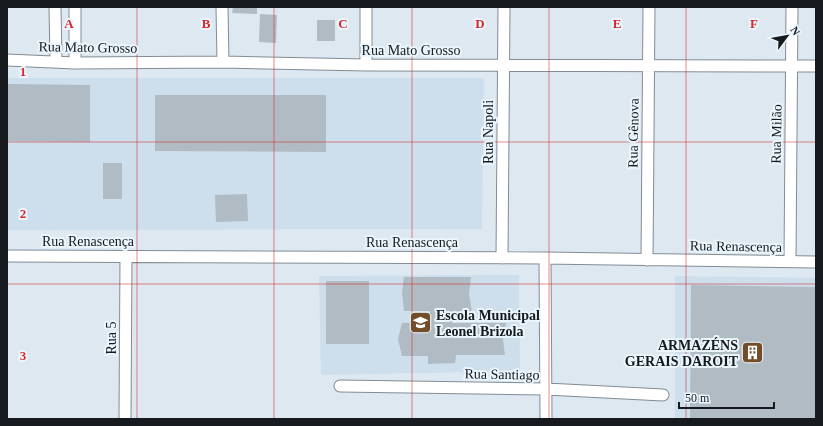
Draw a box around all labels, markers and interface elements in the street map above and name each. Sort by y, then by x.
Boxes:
text: A [64,16,74,31]
text: B [202,16,211,31]
text: C [338,16,348,31]
text: D [475,16,485,31]
text: E [613,16,621,31]
text: F [750,16,758,31]
north arrow [767,16,807,56]
text: N [788,24,803,37]
street label: Rua Mato Grosso [38,39,138,56]
street label: Rua Mato Grosso [362,43,460,58]
text: 1 [20,64,26,79]
street label: Rua Gênova [625,97,642,168]
street label: Rua Napoli [481,100,496,164]
street label: Rua Milão [768,104,785,164]
text: 2 [20,206,26,221]
street label: Rua Renascença [42,234,135,249]
street label: Rua Renascença [366,235,459,250]
street label: Rua Renascença [690,238,783,255]
place label: Escola Municipal Leonel Brizola [436,308,540,339]
school or university icon: Escola Municipal Leonel Brizola [407,310,433,336]
street label: Rua 5 [104,321,119,355]
place label: ARMAZÉNS GERAIS DAROIT [625,337,739,369]
building icon: ARMAZÉNS GERAIS DAROIT [740,340,766,366]
text: 3 [20,348,27,363]
street label: Rua Santiago [464,366,540,383]
scale bar [679,384,774,410]
text: 50 m [685,391,710,405]

